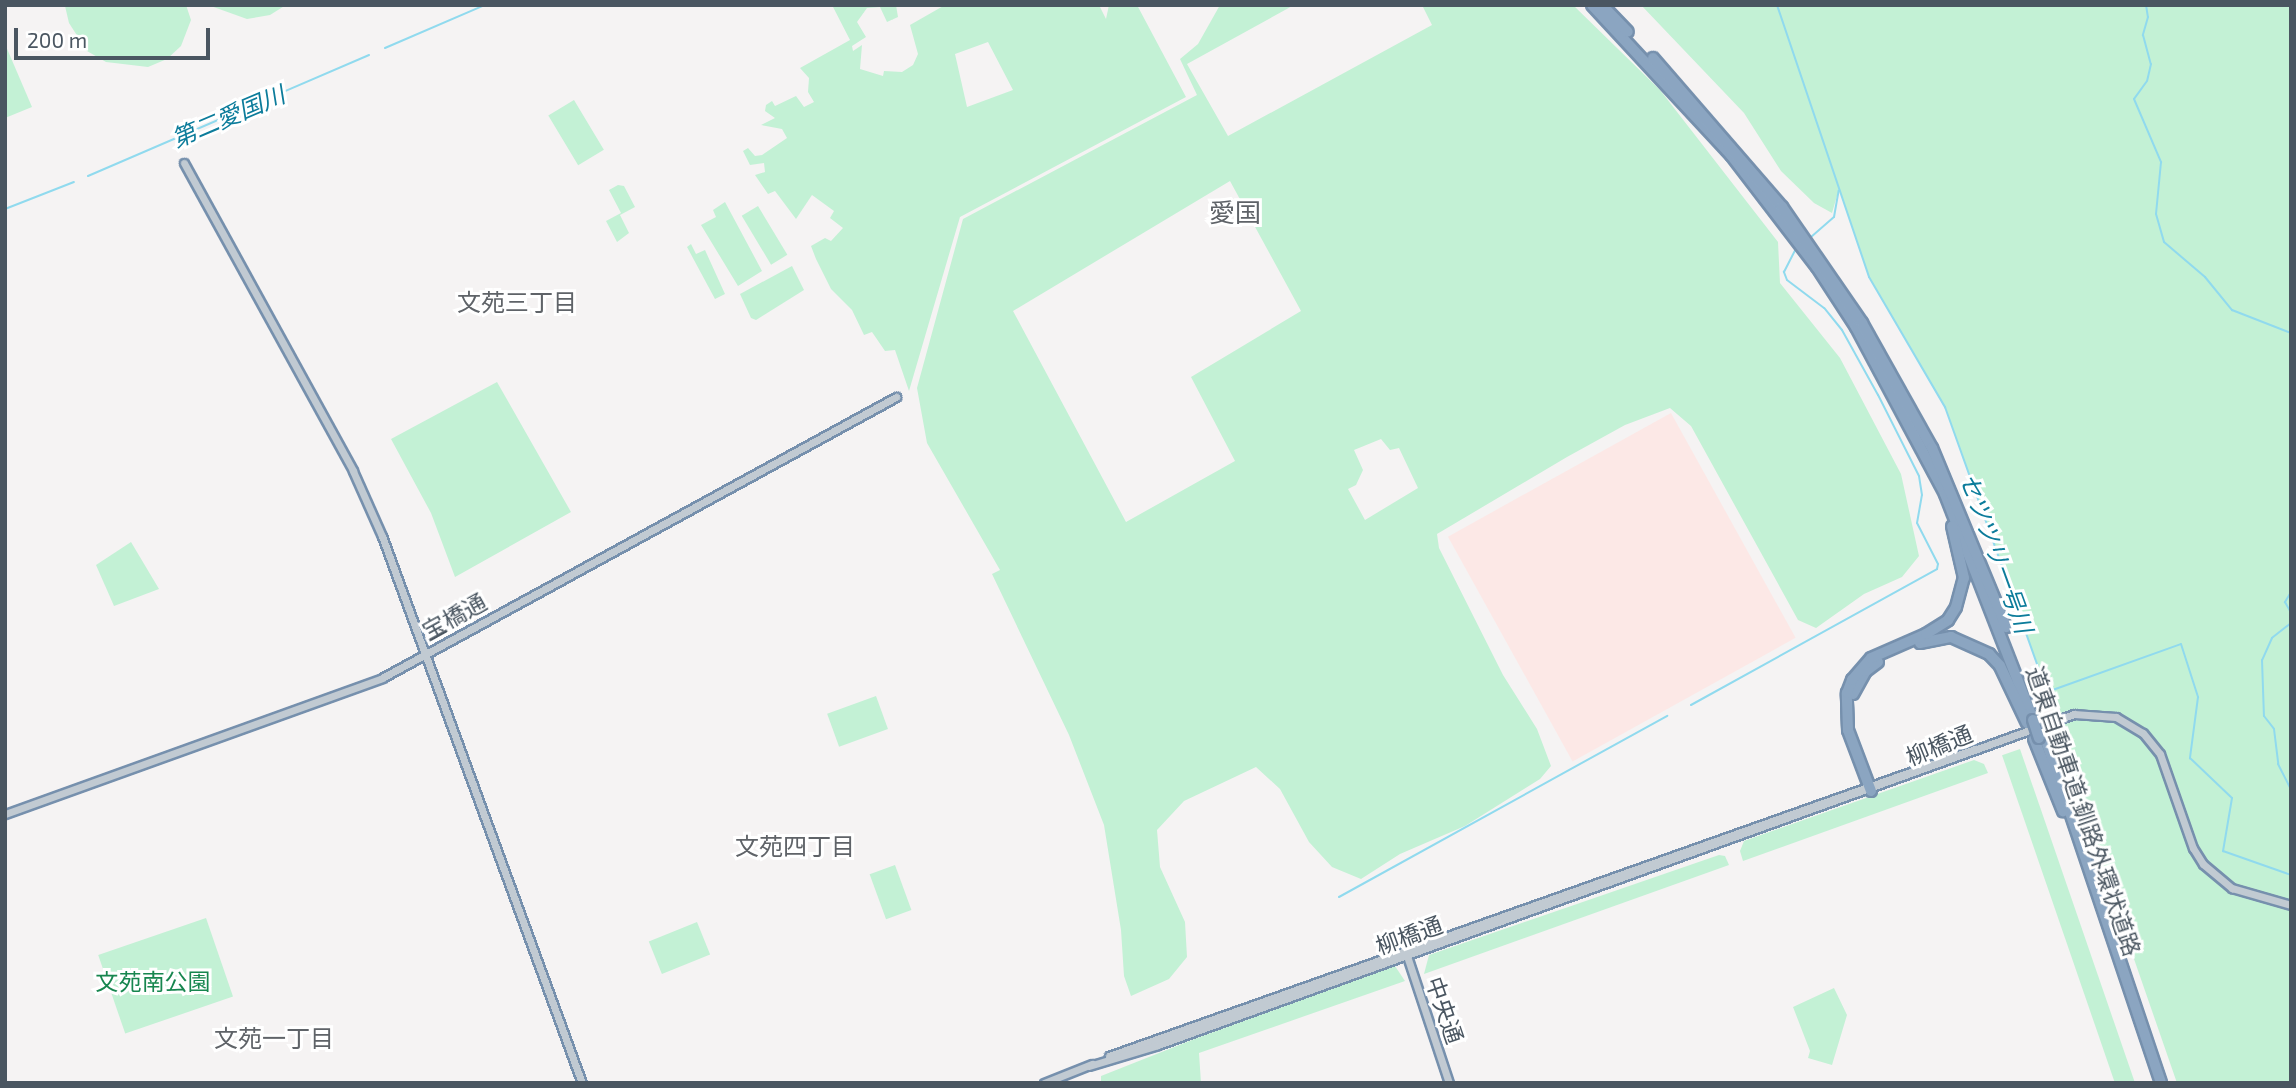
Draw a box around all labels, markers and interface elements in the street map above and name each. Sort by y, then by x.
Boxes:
scale bar [18,14,214,58]
text: 200 m [27,27,87,52]
water label: 第二愛国川 [167,79,289,153]
district label: 愛国 [1209,196,1261,228]
district label: 文苑三丁目 [457,288,577,316]
water label: セツツリ一号川 [1955,469,2039,637]
street label: 宝橋通 [417,587,491,645]
street label: 道東自動車道;釧路外環状道路 [2021,663,2147,959]
street label: 柳橋通 [1902,719,1976,771]
district label: 文苑四丁目 [735,832,855,860]
street label: 柳橋通 [1372,910,1446,960]
park label: 文苑南公園 [96,967,210,995]
street label: 中央通 [1421,973,1469,1047]
district label: 文苑一丁目 [214,1024,334,1052]

